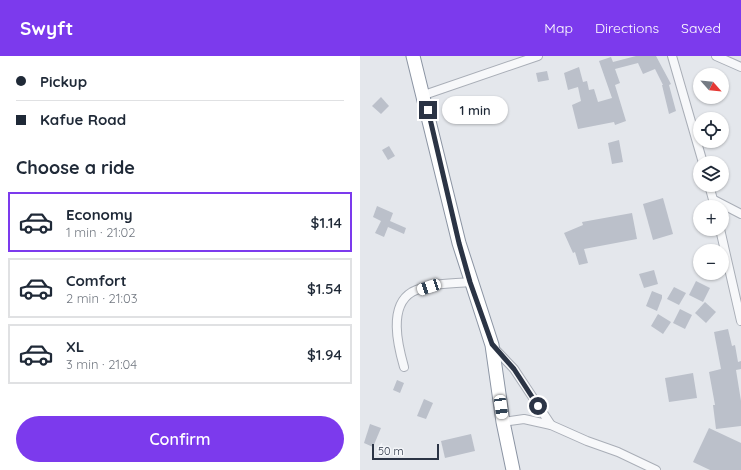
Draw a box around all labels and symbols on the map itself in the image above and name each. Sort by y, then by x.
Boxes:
north arrow [693,68,729,104]
callout: 1 min [442,96,508,124]
route end [419,101,437,119]
car [416,278,442,296]
car [493,394,509,420]
route start [529,397,547,415]
scale bar [372,442,439,461]

